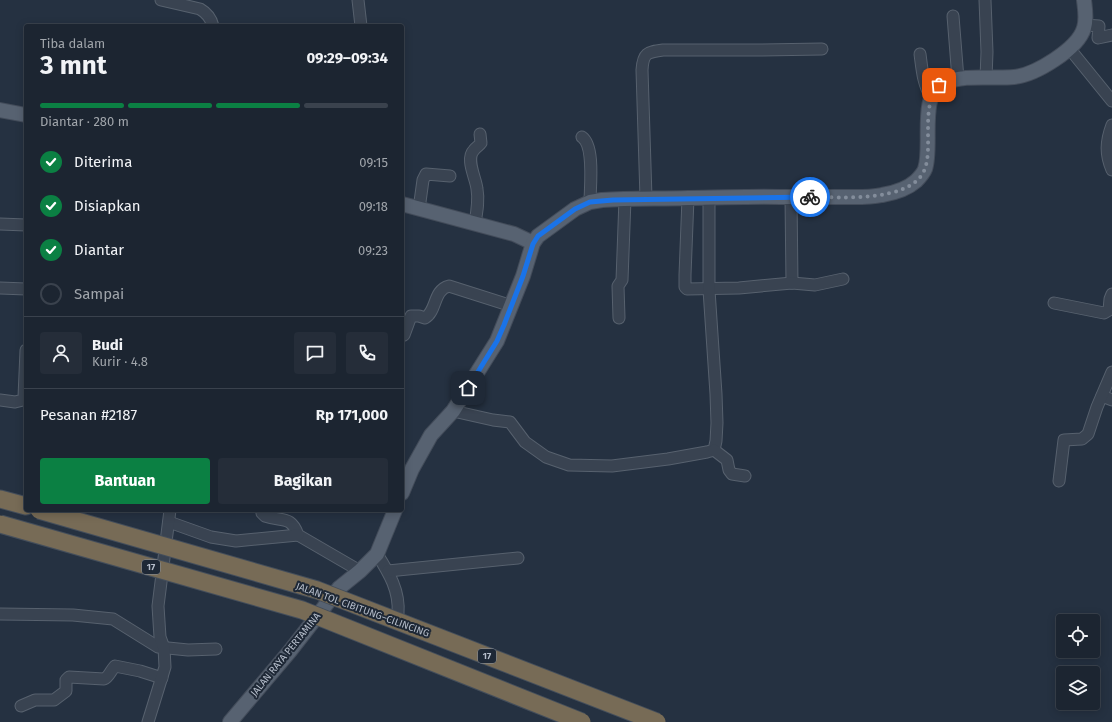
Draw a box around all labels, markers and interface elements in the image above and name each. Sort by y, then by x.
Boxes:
text: Tiba dalam [40,36,105,51]
text: 09:29–09:34 [306,49,388,67]
text: 3 mnt [40,50,107,81]
pin [922,68,956,102]
icon: bag [928,74,950,96]
text: Diantar · 280 m [40,114,129,129]
icon: check [40,151,62,173]
text: Diterima [74,153,132,171]
text: 09:15 [359,155,388,170]
courier [790,177,830,217]
icon: bike [799,186,821,208]
icon: check [40,195,62,217]
text: Disiapkan [74,197,141,215]
text: 09:18 [359,199,388,214]
icon: check [40,239,62,261]
text: Diantar [74,241,124,259]
text: 09:23 [358,243,388,258]
text: Sampai [74,285,124,303]
button: person [40,332,82,374]
button: chat [294,332,336,374]
button: phone [346,332,388,374]
text: Budi [92,336,123,354]
text: Kurir · 4.8 [92,354,148,369]
pin [451,371,485,405]
icon: home [457,377,479,399]
text: Pesanan #2187 [40,406,137,424]
text: Rp 171,000 [316,406,388,424]
button: Bantuan [40,458,210,504]
button: Bagikan [218,458,388,504]
road number: 17 [142,560,160,574]
street label: JALAN TOL CIBITUNG–CILINCING [294,580,431,640]
street label: JALAN RAYA PERTAMINA [248,610,323,699]
map controls [1056,614,1100,710]
button: locate [1056,614,1100,658]
road number: 17 [478,649,496,663]
button: layers [1056,666,1100,710]

